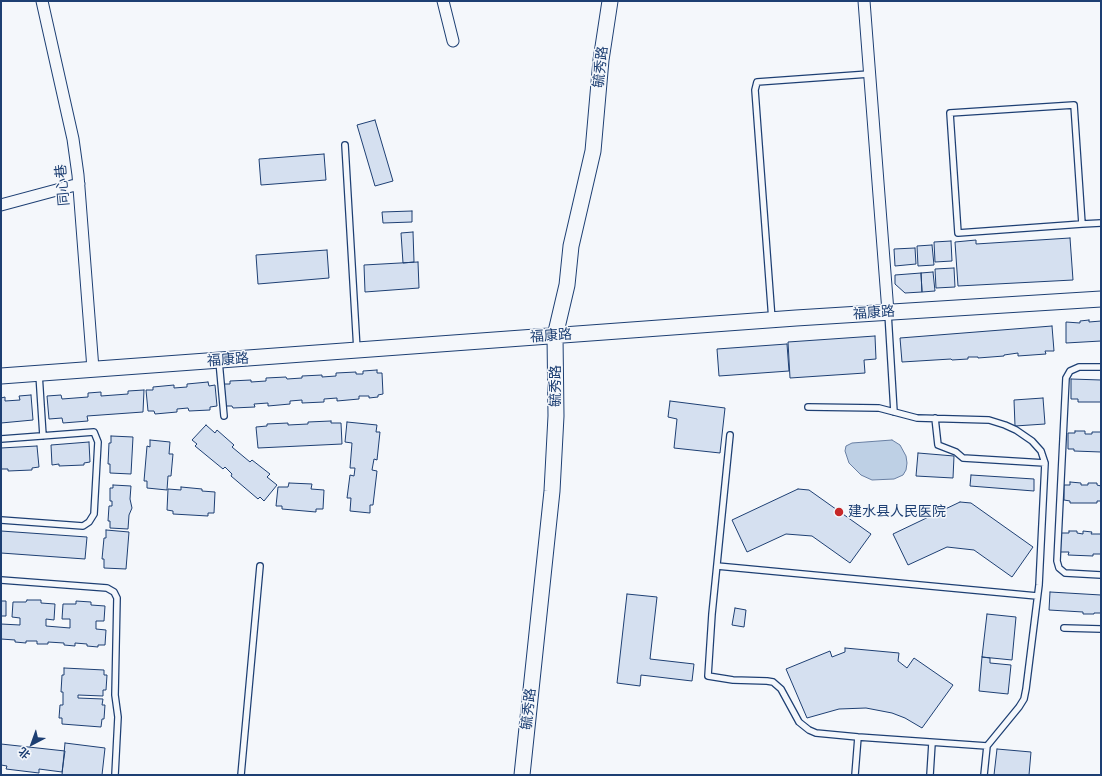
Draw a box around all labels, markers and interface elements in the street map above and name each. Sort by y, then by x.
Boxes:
street label: 毓秀路 [590,45,612,89]
street label: 同心巷 [53,163,73,207]
street label: 福康路 [852,303,896,323]
street label: 福康路 [529,326,573,346]
street label: 福康路 [206,350,250,370]
street label: 毓秀路 [548,365,564,407]
place label: 建水县人民医院 [848,504,946,520]
marker: 建水县人民医院 [833,506,845,518]
street label: 毓秀路 [518,687,540,731]
north arrow [12,724,52,764]
text: 北 [15,744,33,763]

